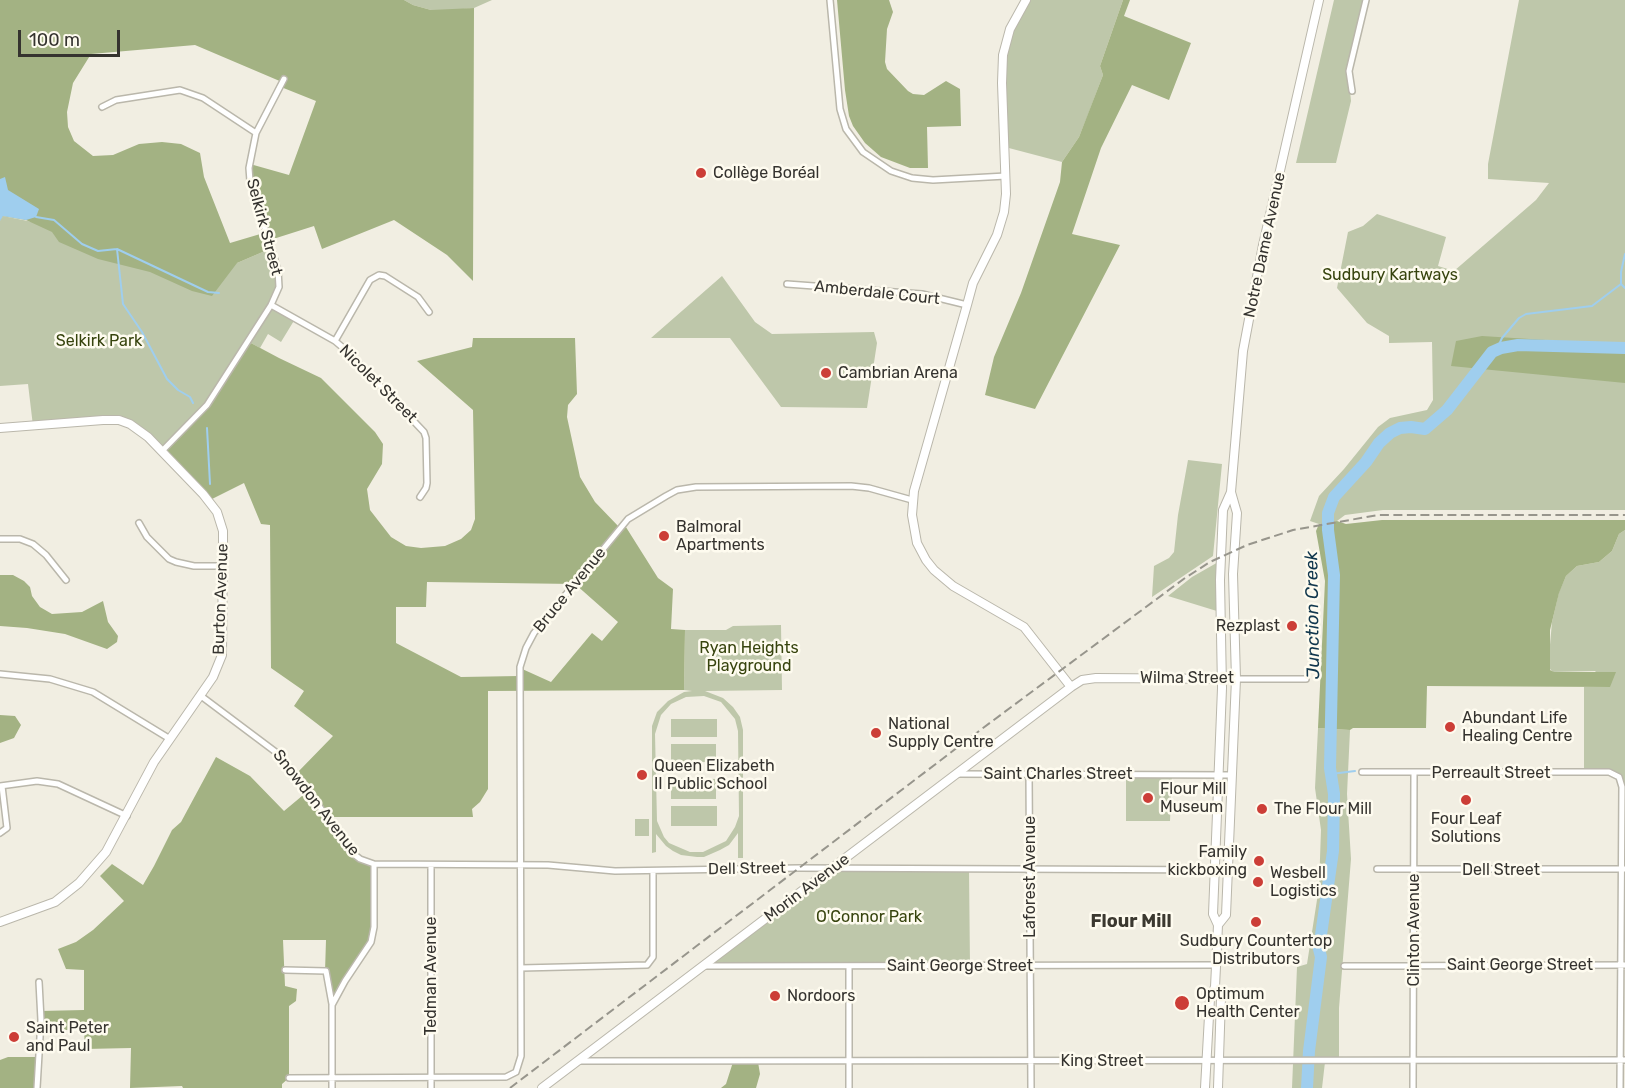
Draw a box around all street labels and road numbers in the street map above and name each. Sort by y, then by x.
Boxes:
street label: Notre Dame Avenue [1240,170,1290,320]
street label: Selkirk Street [242,176,286,278]
street label: Amberdale Court [813,277,941,309]
street label: Nicolet Street [335,341,421,427]
street label: Burton Avenue [209,543,233,655]
street label: Bruce Avenue [530,543,610,637]
street label: Wilma Street [1140,668,1234,688]
street label: Snowdon Avenue [269,746,363,860]
street label: Perreault Street [1432,763,1550,783]
street label: Saint Charles Street [984,764,1132,784]
street label: Laforest Avenue [1020,816,1040,938]
street label: Morin Avenue [761,850,853,926]
street label: Dell Street [708,859,786,879]
street label: Dell Street [1462,860,1540,880]
street label: Clinton Avenue [1404,873,1424,987]
street label: Tedman Avenue [421,917,441,1035]
street label: Saint George Street [1447,955,1593,975]
street label: Saint George Street [887,956,1033,976]
street label: King Street [1061,1051,1143,1071]

